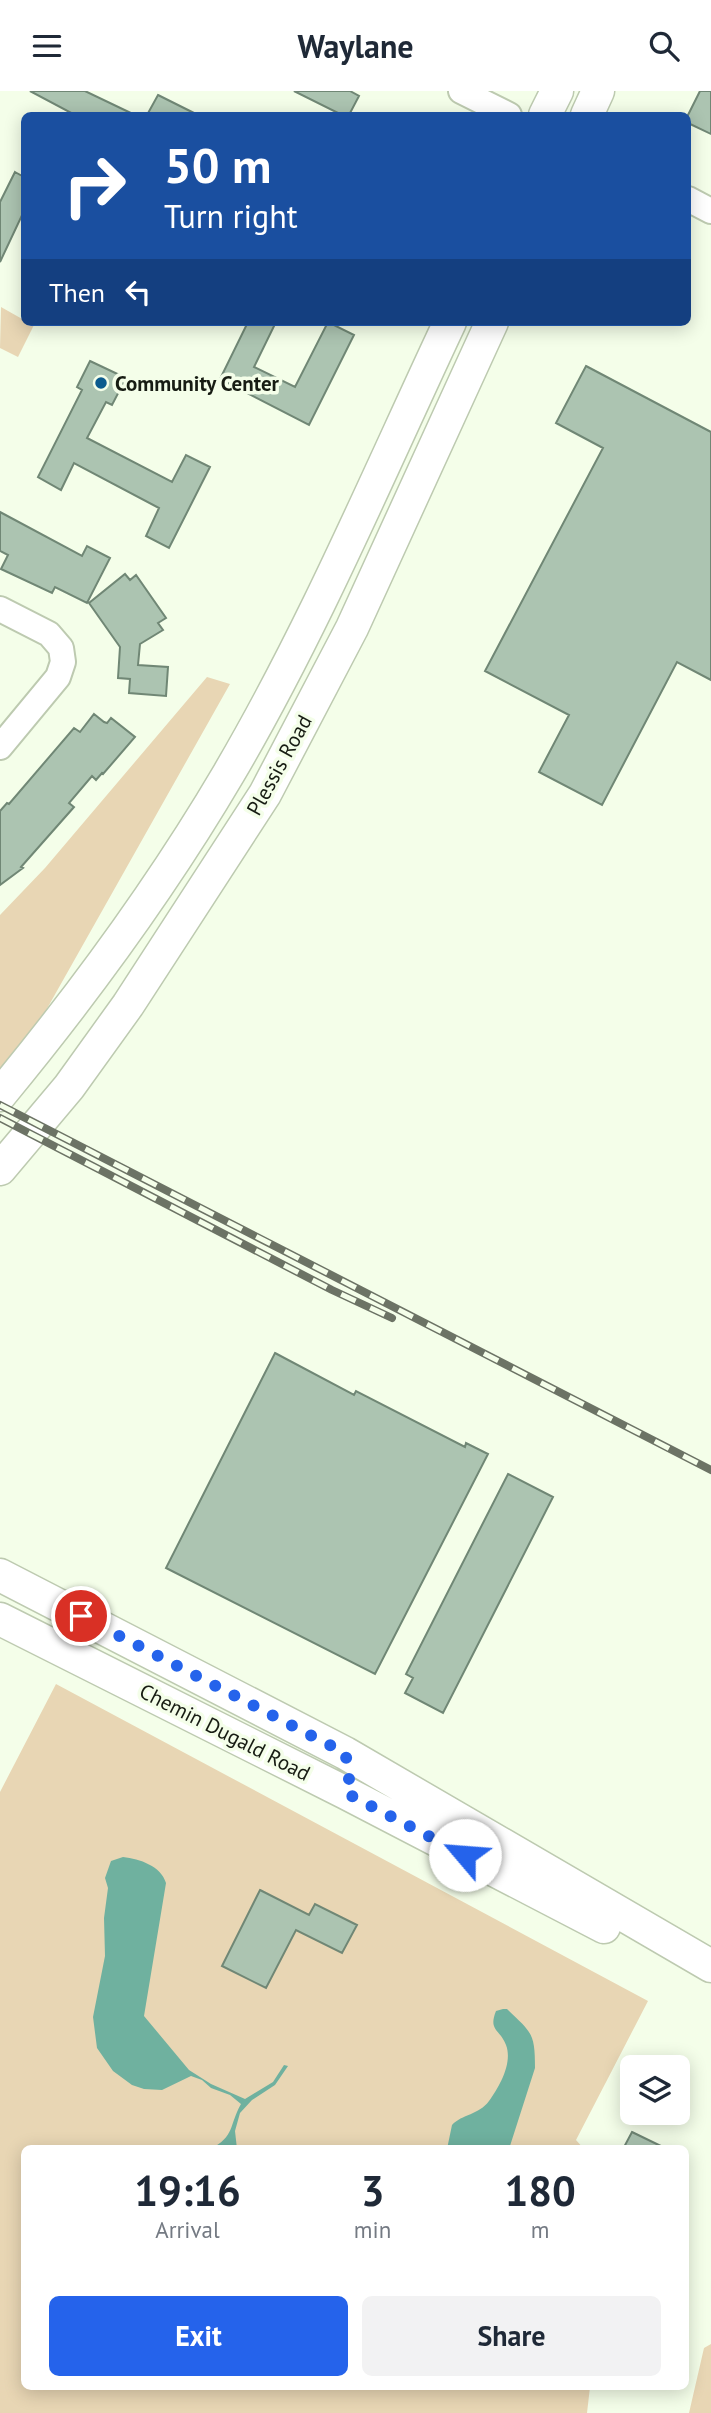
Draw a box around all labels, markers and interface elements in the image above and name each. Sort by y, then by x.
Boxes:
text: Waylane [297,25,414,67]
icon: menu [28,27,66,65]
icon: search [645,27,683,65]
text: 50 m [164,133,271,197]
icon: right [49,140,140,231]
text: Turn right [164,195,298,237]
icon: left [119,273,157,311]
text: Then [49,276,105,309]
place label: Community Center [115,370,280,397]
marker: Community Center [93,375,109,391]
street label: Plessis Road [240,710,318,820]
pin [51,1586,111,1646]
icon: arrive [62,1597,100,1635]
street label: Chemin Dugald Road [135,1677,315,1787]
position arrow [428,1818,502,1892]
map controls [620,2055,690,2125]
button: layers [620,2055,690,2125]
text: 19:16 [134,2163,241,2218]
text: 3 [361,2163,384,2218]
text: 180 [504,2163,576,2218]
text: Arrival [155,2215,220,2244]
text: min [354,2215,391,2244]
text: m [531,2215,549,2244]
button: Exit [49,2296,348,2376]
button: Share [362,2296,661,2376]

